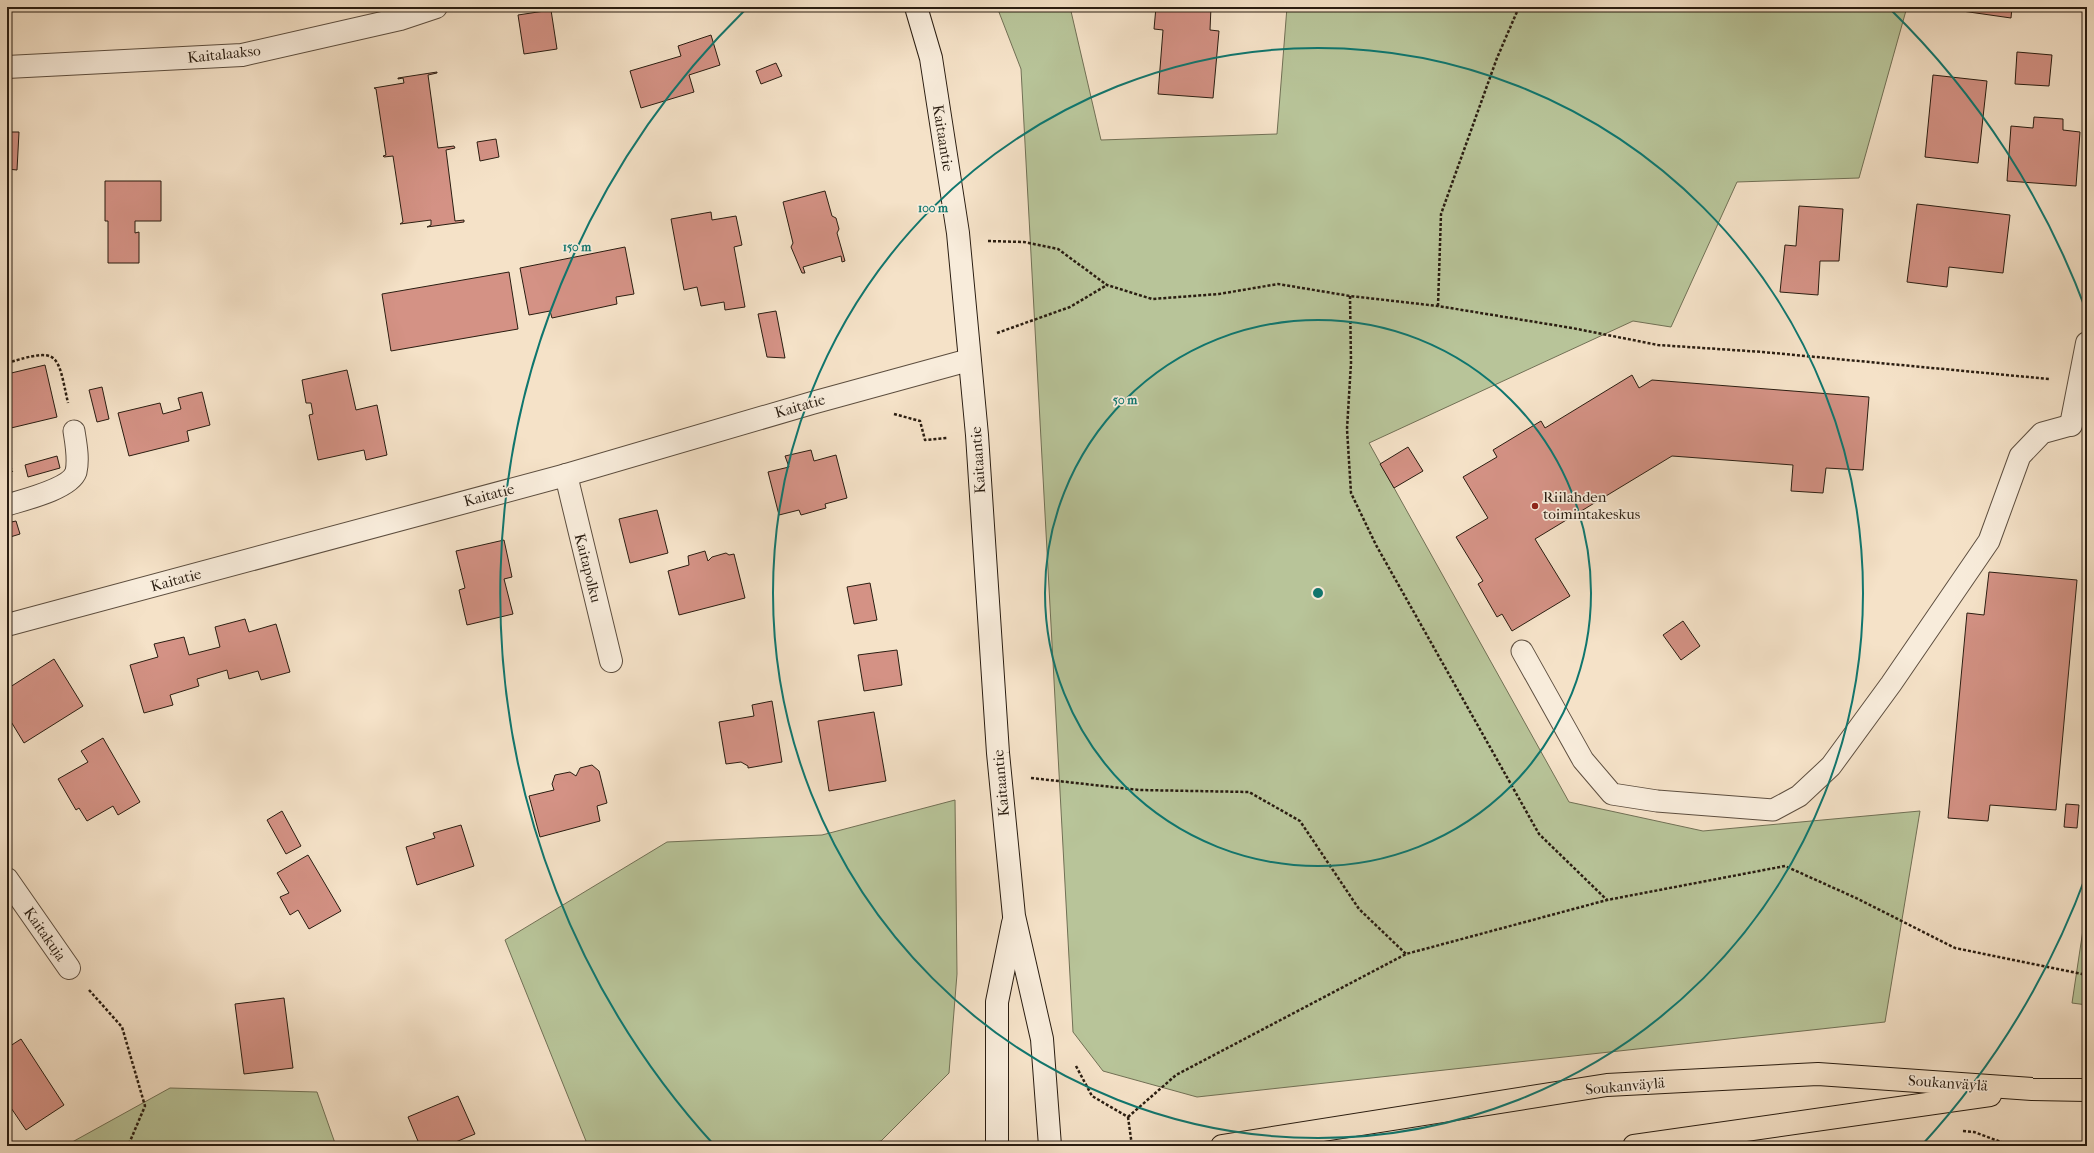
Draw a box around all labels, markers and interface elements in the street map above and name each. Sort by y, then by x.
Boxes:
street label: Kaitalaakso [187,41,262,67]
street label: Kaitaantie [929,103,957,173]
text: 100 m [918,201,949,215]
text: 150 m [563,240,592,254]
street label: Kaitatie [773,390,828,422]
text: 50 m [1113,393,1138,407]
street label: Kaitaantie [967,425,989,494]
street label: Kaitatie [462,479,517,510]
place label: Riilahden toimintakeskus [1543,488,1641,523]
marker: Riilahden toimintakeskus [1530,501,1540,511]
street label: Kaitapolku [571,532,605,605]
street label: Kaitatie [149,564,204,595]
centre of rings [1311,586,1325,600]
street label: Kaitaantie [989,748,1013,817]
street label: Kaitakuja [20,904,71,965]
street label: Soukanväylä [1908,1071,1990,1095]
street label: Soukanväylä [1584,1073,1667,1098]

